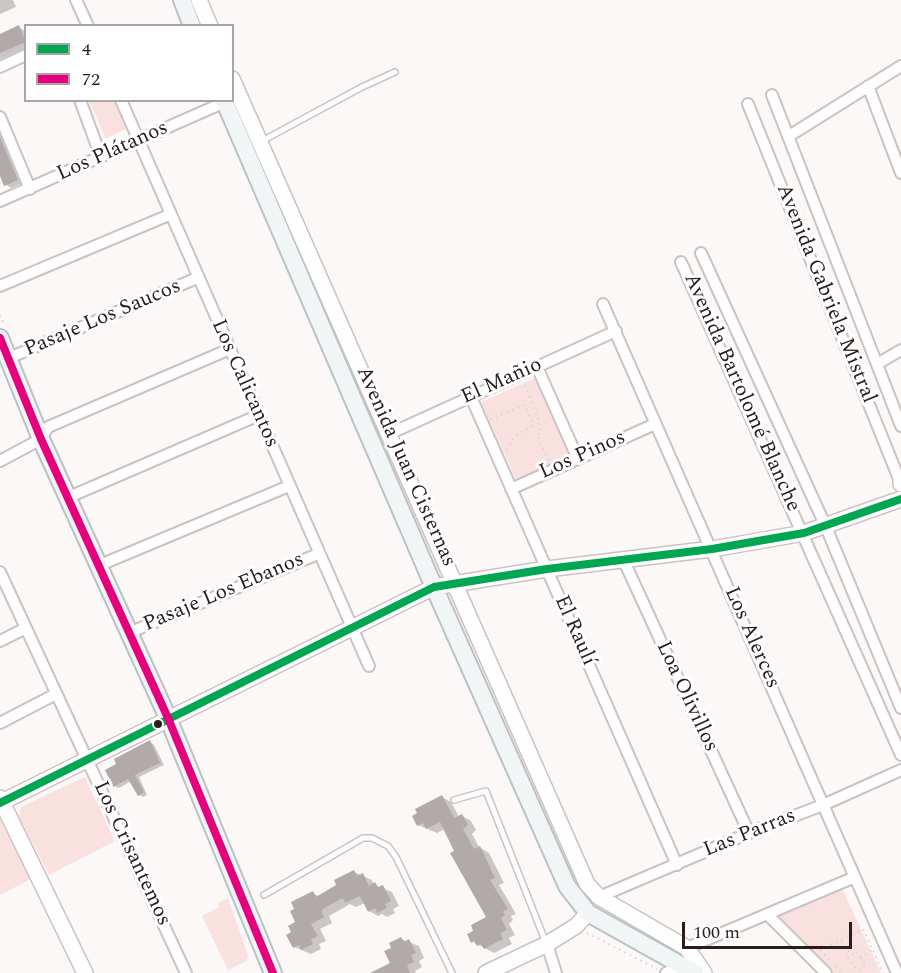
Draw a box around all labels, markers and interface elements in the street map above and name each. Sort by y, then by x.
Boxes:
legend [24,24,234,102]
text: 4 [82,36,91,63]
text: 72 [82,66,100,93]
street label: Los Plátanos [53,116,173,188]
street label: Avenida Gabriela Mistral [769,181,881,407]
street label: Avenida Bartolomé Blanche [677,270,805,516]
street label: Pasaje Los Saucos [21,275,185,363]
street label: Los Calicantos [205,316,283,452]
street label: El Mañio [458,353,546,411]
street label: Avenida Juan Cisternas [349,363,461,571]
street label: Los Pinos [536,426,630,486]
street label: Pasaje Los Ebanos [140,548,308,638]
street label: Los Alerces [717,583,785,693]
street label: El Raulí [547,592,601,670]
street label: Loa Olivillos [649,638,723,756]
unlabelled marker [152,718,164,730]
street label: Los Crisantemos [86,778,176,930]
street label: Las Parras [700,804,800,864]
scale bar [685,910,854,948]
text: 100 m [693,919,740,946]

